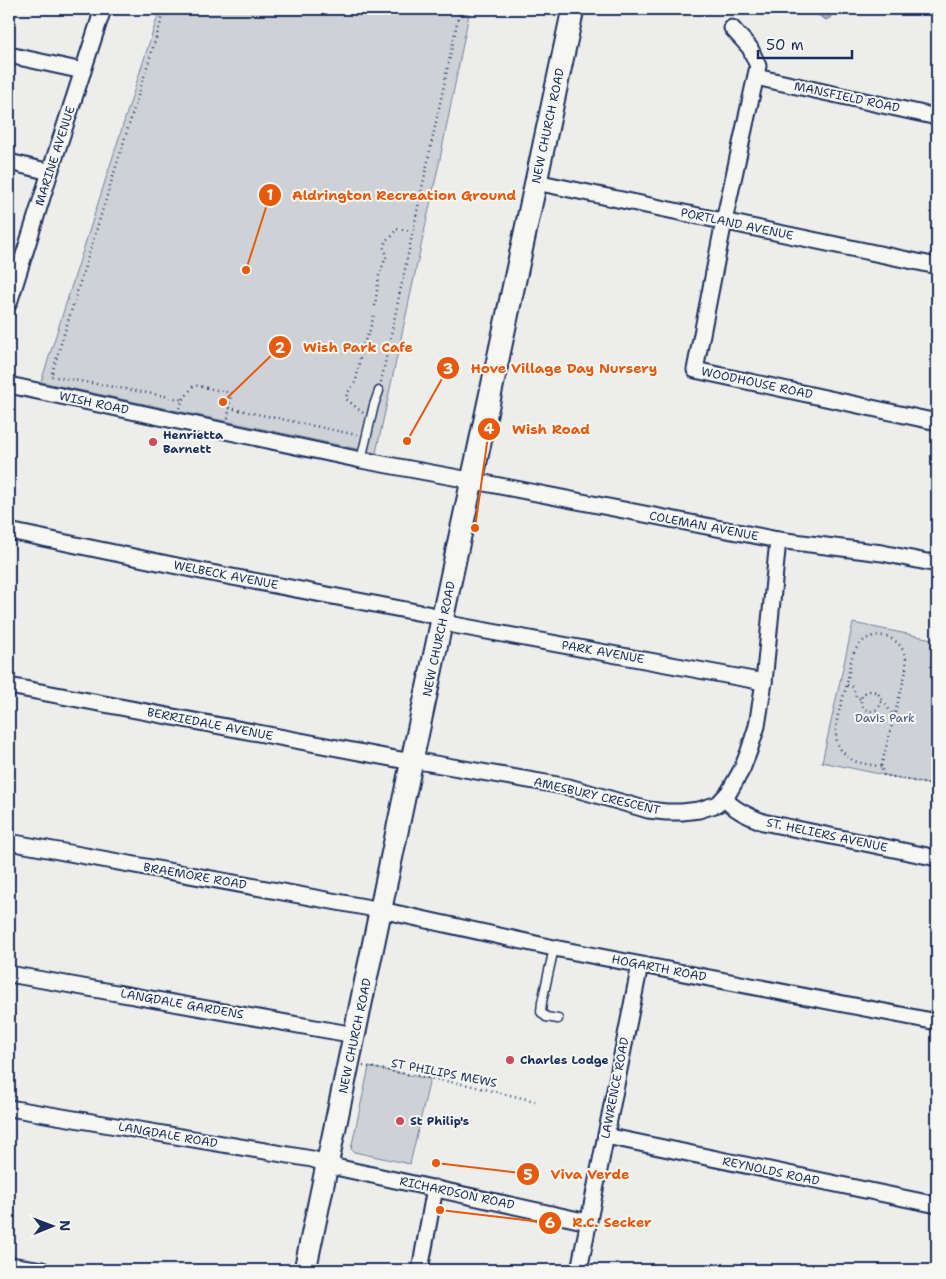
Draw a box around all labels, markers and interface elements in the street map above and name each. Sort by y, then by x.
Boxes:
scale bar [758,28,852,60]
text: 50 m [766,35,804,55]
street label: NEW CHURCH ROAD [528,67,568,185]
street label: MANSFIELD ROAD [793,78,901,116]
street label: MARINE AVENUE [31,104,79,208]
callout: Aldrington Recreation Ground [257,180,526,209]
text: 1 [267,185,274,205]
text: Aldrington Recreation Ground [292,186,516,204]
street label: PORTLAND AVENUE [679,204,795,244]
callout: Wish Park Cafe [268,333,423,362]
text: 2 [275,338,286,358]
text: Wish Park Cafe [303,338,413,356]
callout: Hove Village Day Nursery [436,354,668,383]
text: 3 [443,359,453,379]
text: Hove Village Day Nursery [471,359,657,377]
street label: WOODHOUSE ROAD [700,363,814,403]
street label: WISH ROAD [58,388,130,418]
callout: Wish Road [477,414,600,443]
text: 4 [484,419,495,439]
text: Wish Road [512,420,590,438]
place label: Henrietta Barnett [163,427,224,457]
marker: Henrietta Barnett [147,436,159,448]
street label: COLEMAN AVENUE [648,508,760,544]
street label: WELBECK AVENUE [172,557,280,593]
street label: NEW CHURCH ROAD [419,580,459,698]
street label: PARK AVENUE [560,637,646,667]
street label: BERRIEDALE AVENUE [146,704,274,744]
park label: Davis Park [855,710,915,726]
street label: AMESBURY CRESCENT [532,774,662,818]
street label: ST. HELIERS AVENUE [765,814,889,856]
street label: BRAEMORE ROAD [142,859,248,893]
street label: HOGARTH ROAD [610,951,708,985]
street label: NEW CHURCH ROAD [335,977,375,1095]
street label: LANGDALE GARDENS [119,985,245,1023]
street label: LAWRENCE ROAD [597,1036,633,1140]
place label: Charles Lodge [520,1052,609,1068]
marker: Charles Lodge [504,1054,516,1066]
street label: ST PHILIPS MEWS [390,1055,499,1091]
place label: St Philip's [410,1113,469,1129]
marker: St Philip's [394,1115,406,1127]
street label: LANGDALE ROAD [117,1118,219,1152]
street label: REYNOLDS ROAD [721,1153,821,1189]
callout: Viva Verde [516,1160,640,1189]
text: 5 [523,1165,533,1185]
text: Viva Verde [551,1165,629,1183]
street label: RICHARDSON ROAD [398,1173,516,1213]
north arrow [28,1202,78,1252]
callout: R.C. Secker [537,1208,661,1237]
text: 6 [545,1213,555,1233]
text: R.C. Secker [572,1213,652,1231]
text: N [56,1220,74,1231]

